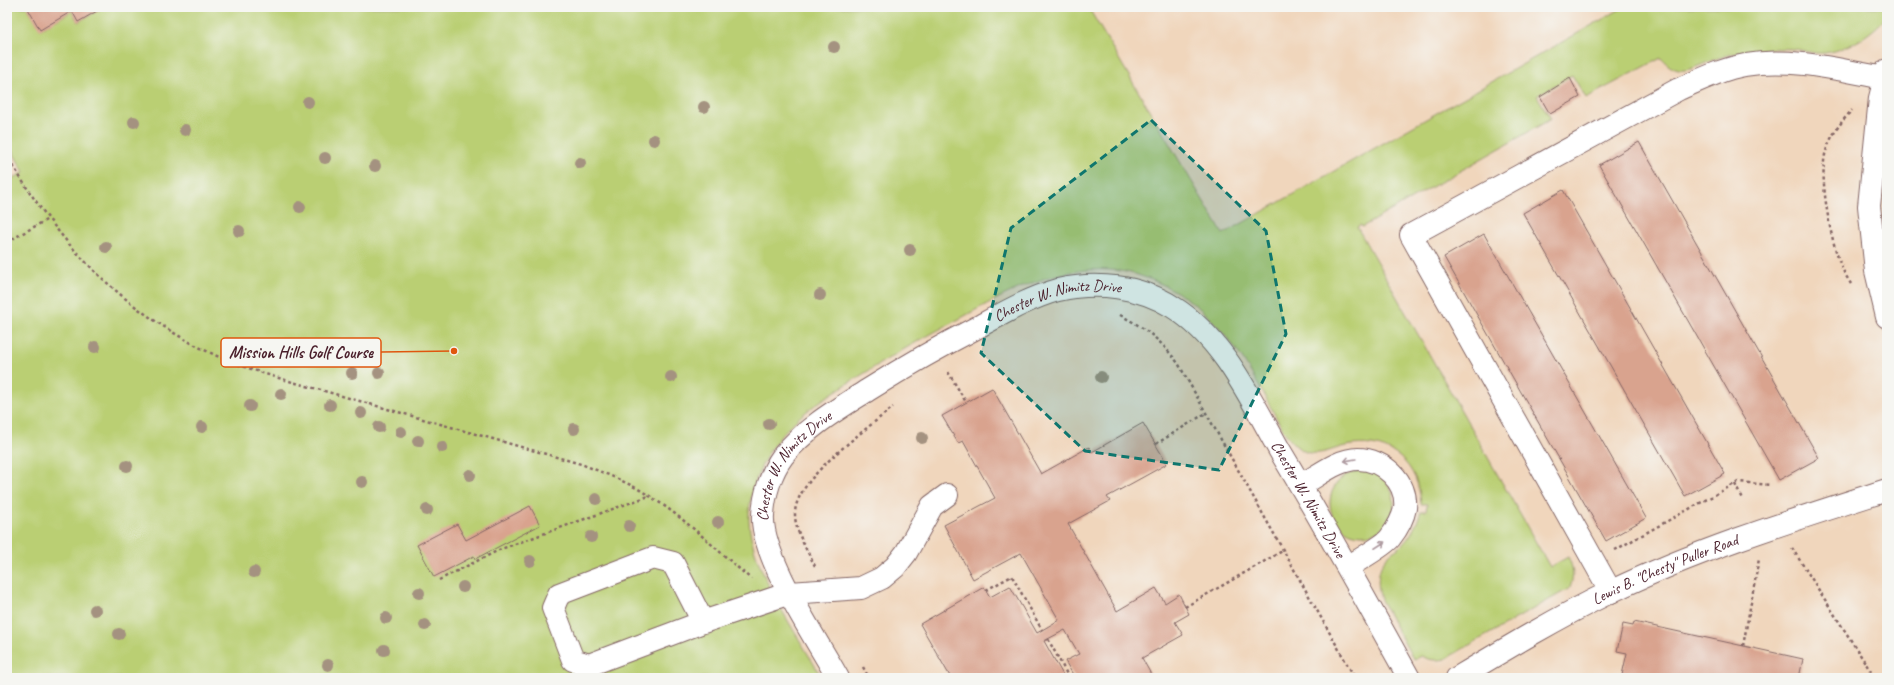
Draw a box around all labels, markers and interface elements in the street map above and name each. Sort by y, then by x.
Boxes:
street label: Chester W. Nimitz Drive [990,276,1124,326]
callout: Mission Hills Golf Course [221,338,381,367]
text: Mission Hills Golf Course [229,342,374,363]
street label: Chester W. Nimitz Drive [753,405,837,521]
street label: Chester W. Nimitz Drive [1266,437,1351,563]
one-way arrow [1344,456,1357,464]
street label: Lewis B. "Chesty" Puller Road [1589,529,1743,609]
one-way arrow [1374,541,1385,549]

